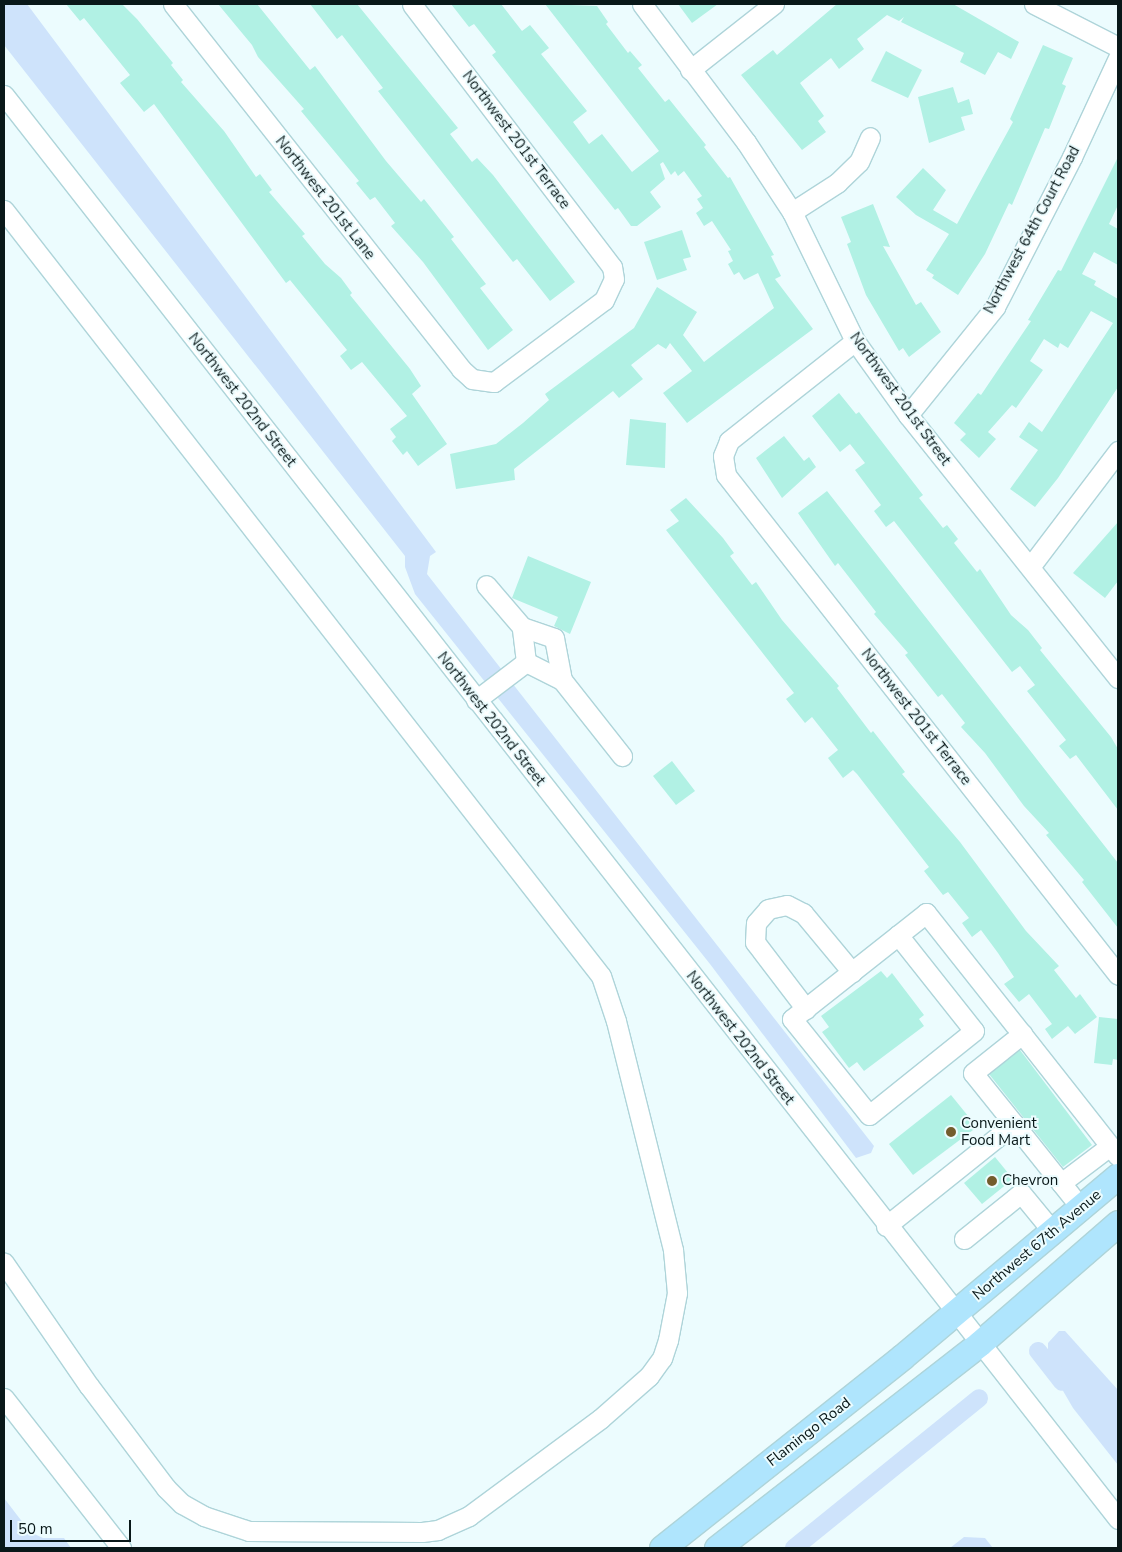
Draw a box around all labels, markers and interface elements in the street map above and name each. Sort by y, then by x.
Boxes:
street label: Northwest 201st Terrace [458,67,574,213]
street label: Northwest 201st Lane [271,133,379,263]
street label: Northwest 64th Court Road [980,143,1084,317]
street label: Northwest 201st Street [846,329,954,469]
street label: Northwest 202nd Street [184,330,300,470]
street label: Northwest 201st Terrace [857,645,975,789]
street label: Northwest 202nd Street [433,649,549,789]
street label: Northwest 202nd Street [682,968,798,1108]
place label: Convenient Food Mart [961,1114,1037,1149]
marker: Convenient Food Mart [945,1126,957,1138]
place label: Chevron [1002,1172,1058,1190]
marker: Chevron [986,1175,998,1187]
street label: Northwest 67th Avenue [969,1186,1105,1304]
street label: Flamingo Road [764,1394,854,1470]
scale bar [12,1510,134,1542]
text: 50 m [18,1519,53,1539]

